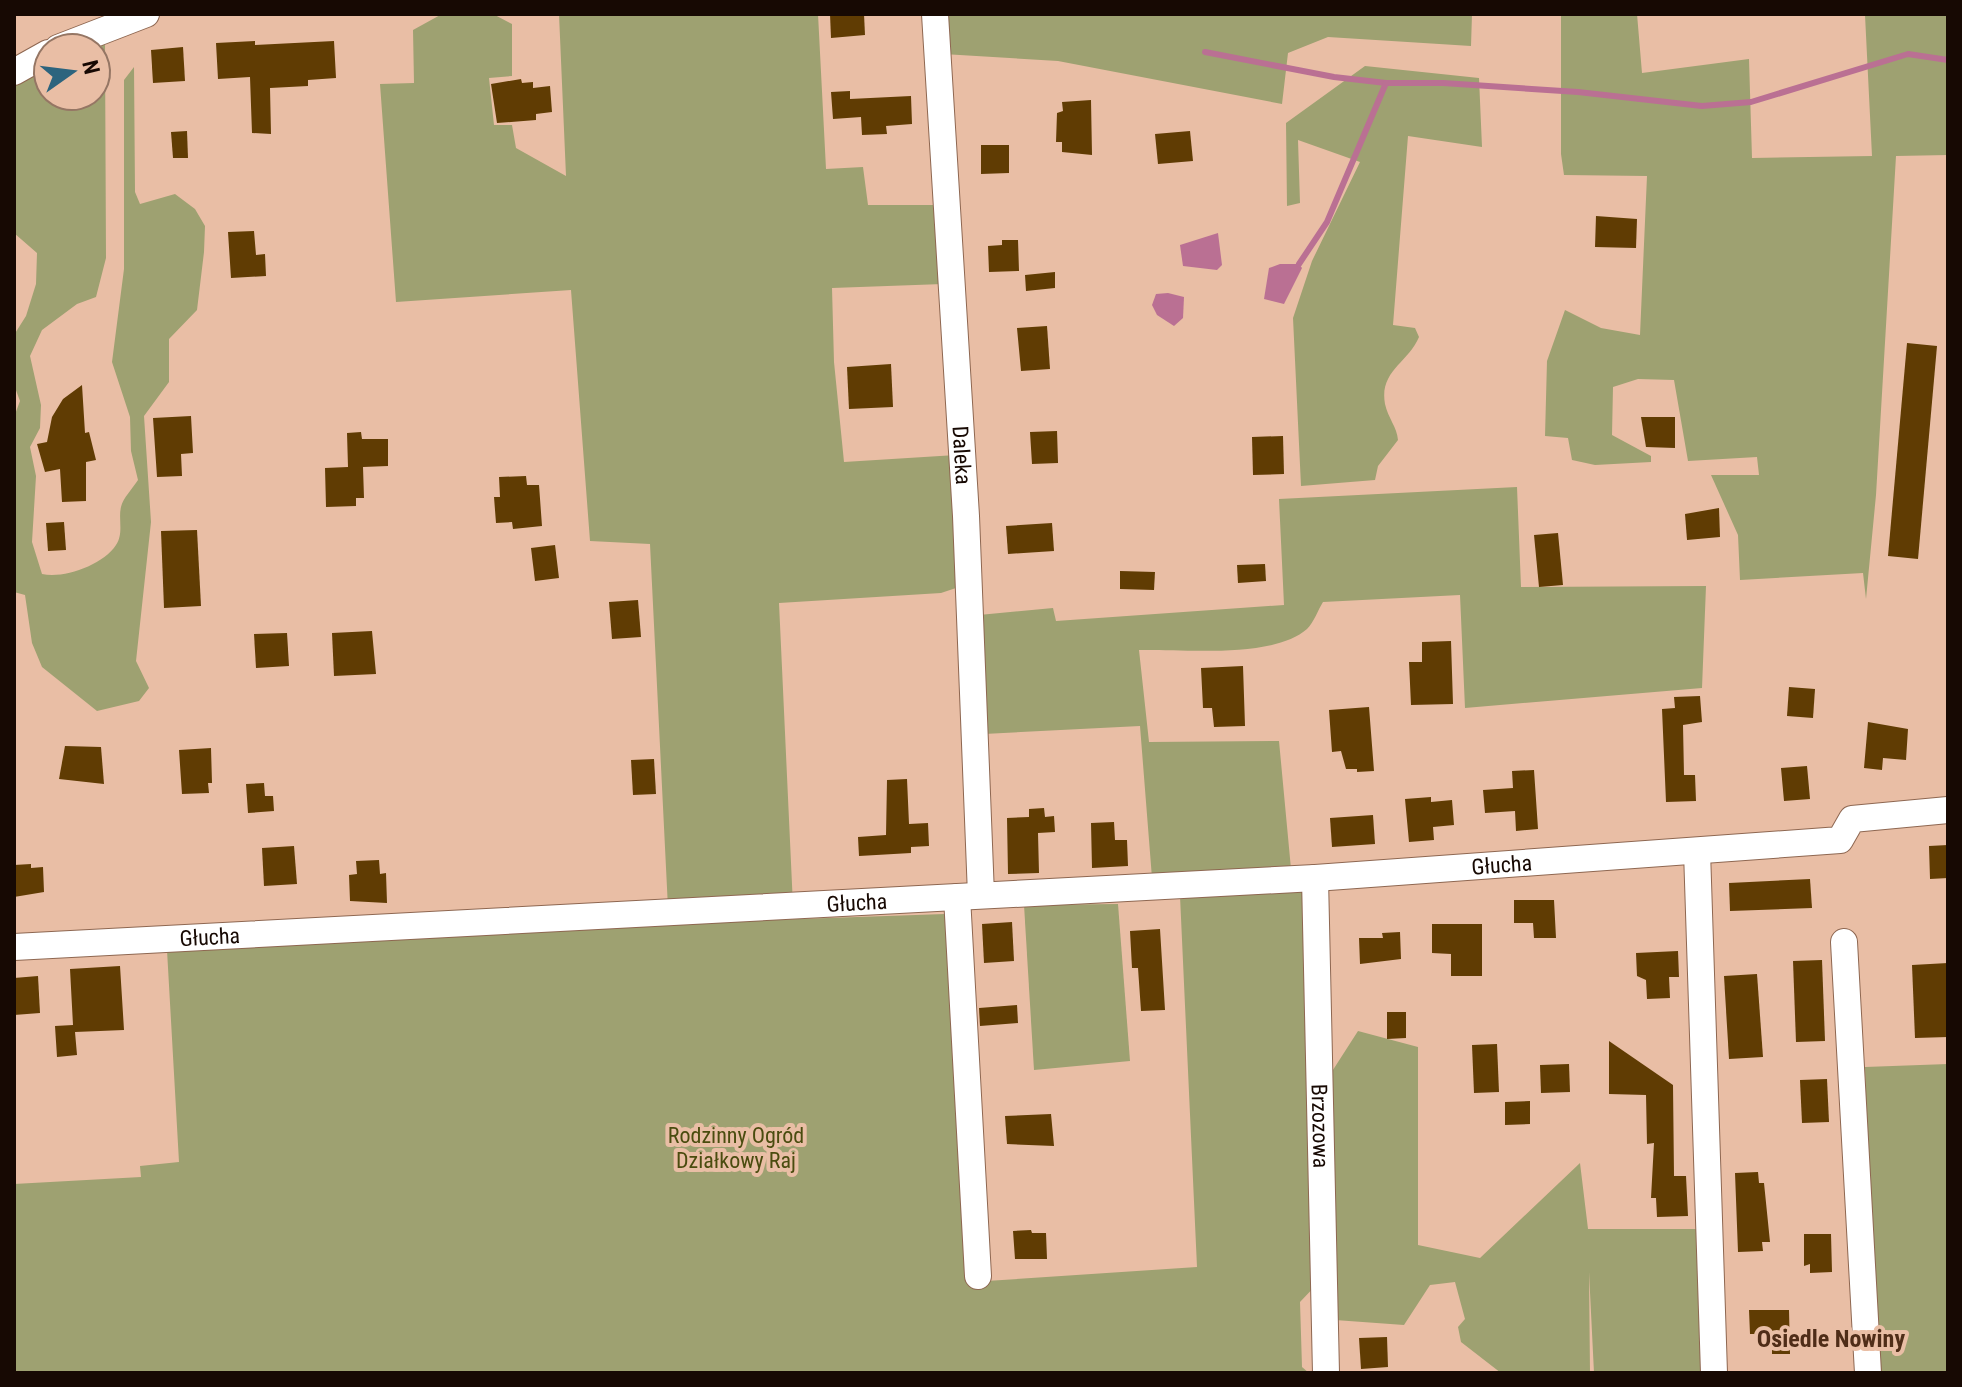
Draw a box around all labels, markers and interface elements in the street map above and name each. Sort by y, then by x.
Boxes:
north arrow [32,32,112,112]
text: N [77,58,105,77]
street label: Daleka [947,425,976,485]
street label: Głucha [1471,850,1533,880]
street label: Głucha [826,889,888,917]
street label: Głucha [179,923,241,951]
street label: Brzozowa [1307,1083,1333,1168]
park label: Rodzinny Ogród Działkowy Raj [668,1123,804,1173]
district label: Osiedle Nowiny [1757,1325,1905,1353]

